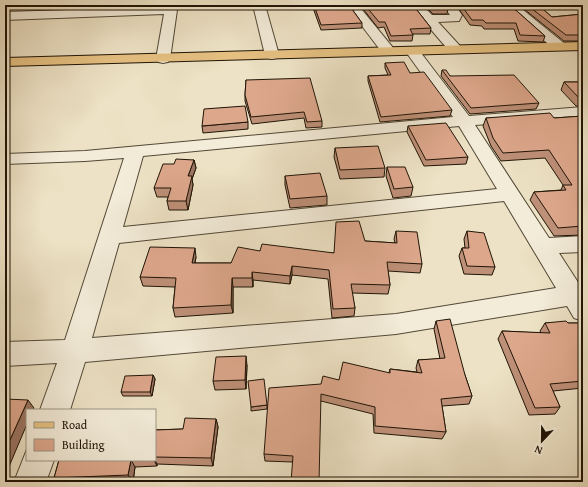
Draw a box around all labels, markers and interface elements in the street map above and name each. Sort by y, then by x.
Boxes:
legend [26,409,156,461]
text: Road [62,416,88,433]
north arrow [522,421,562,461]
text: Building [62,436,105,453]
text: N [531,441,545,459]

